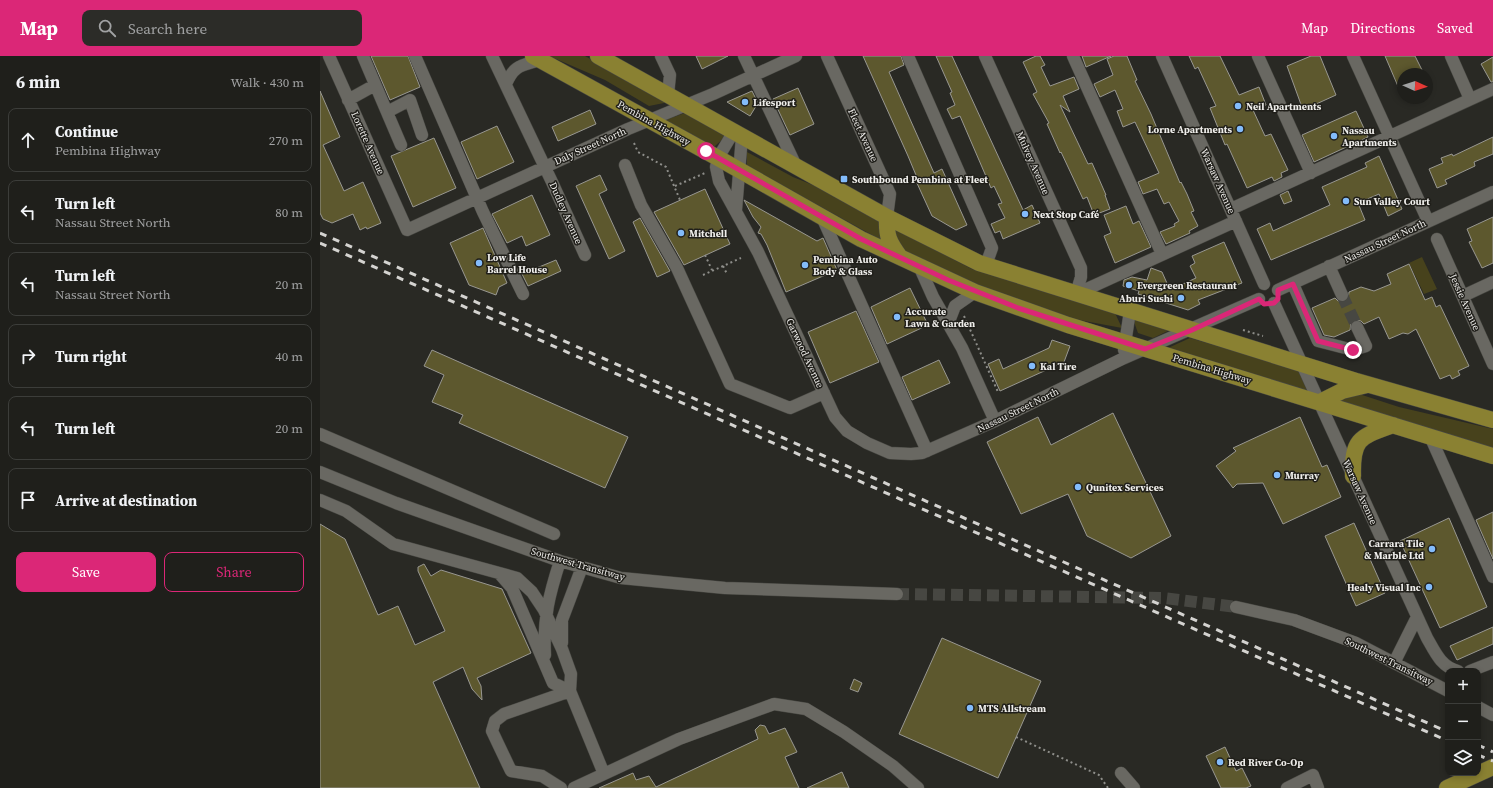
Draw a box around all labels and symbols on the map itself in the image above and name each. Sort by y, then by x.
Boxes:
north arrow [1397,68,1433,104]
place label: Lifesport [753,96,796,109]
marker: Lifesport [740,97,750,107]
street label: Pembina Highway [615,98,693,149]
place label: Neil Apartments [1246,100,1322,113]
marker: Neil Apartments [1233,101,1243,111]
street label: Fleet Avenue [845,106,881,164]
street label: Lorette Avenue [348,110,388,176]
place label: Lorne Apartments [1148,123,1232,136]
street label: Daly Street North [552,124,628,168]
marker: Lorne Apartments [1235,124,1245,134]
place label: Nassau Apartments [1342,124,1397,149]
street label: Mulvey Avenue [1013,129,1053,197]
marker: Nassau Apartments [1329,131,1339,141]
route start [697,142,715,160]
street label: Warsaw Avenue [1198,146,1238,216]
place label: Southbound Pembina at Fleet [852,173,988,186]
marker: Southbound Pembina at Fleet [839,174,849,184]
street label: Dudley Avenue [546,180,586,246]
place label: Sun Valley Court [1354,195,1430,208]
marker: Sun Valley Court [1341,196,1351,206]
place label: Next Stop Café [1033,208,1099,221]
marker: Next Stop Café [1020,209,1030,219]
street label: Nassau Street North [1342,216,1428,266]
place label: Mitchell [689,227,727,240]
marker: Mitchell [676,228,686,238]
place label: Low Life Barrel House [487,251,547,276]
place label: Pembina Auto Body & Glass [813,253,878,278]
marker: Low Life Barrel House [474,258,484,268]
marker: Pembina Auto Body & Glass [800,260,810,270]
street label: Jessie Avenue [1446,271,1483,332]
place label: Evergreen Restaurant [1137,279,1237,292]
marker: Evergreen Restaurant [1124,280,1134,290]
place label: Aburi Sushi [1119,292,1173,305]
marker: Aburi Sushi [1176,293,1186,303]
place label: Accurate Lawn & Garden [905,305,975,330]
marker: Accurate Lawn & Garden [892,312,902,322]
street label: Garwood Avenue [783,316,827,390]
route end [1344,341,1362,359]
street label: Pembina Highway [1171,351,1254,387]
place label: Kal Tire [1040,360,1077,373]
marker: Kal Tire [1027,361,1037,371]
street label: Nassau Street North [975,385,1061,435]
street label: Warsaw Avenue [1340,457,1380,527]
place label: Murray [1285,469,1320,482]
marker: Murray [1272,470,1282,480]
place label: Qunitex Services [1086,481,1164,494]
marker: Qunitex Services [1073,482,1083,492]
place label: Carrara Tile & Marble Ltd [1364,537,1424,562]
street label: Southwest Transitway [530,544,627,584]
marker: Carrara Tile & Marble Ltd [1427,544,1437,554]
place label: Healy Visual Inc [1347,581,1421,594]
marker: Healy Visual Inc [1424,582,1434,592]
street label: Southwest Transitway [1343,634,1436,688]
place label: MTS Allstream [978,702,1046,715]
marker: MTS Allstream [965,703,975,713]
place label: Red River Co-Op [1228,756,1303,769]
marker: Red River Co-Op [1215,757,1225,767]

